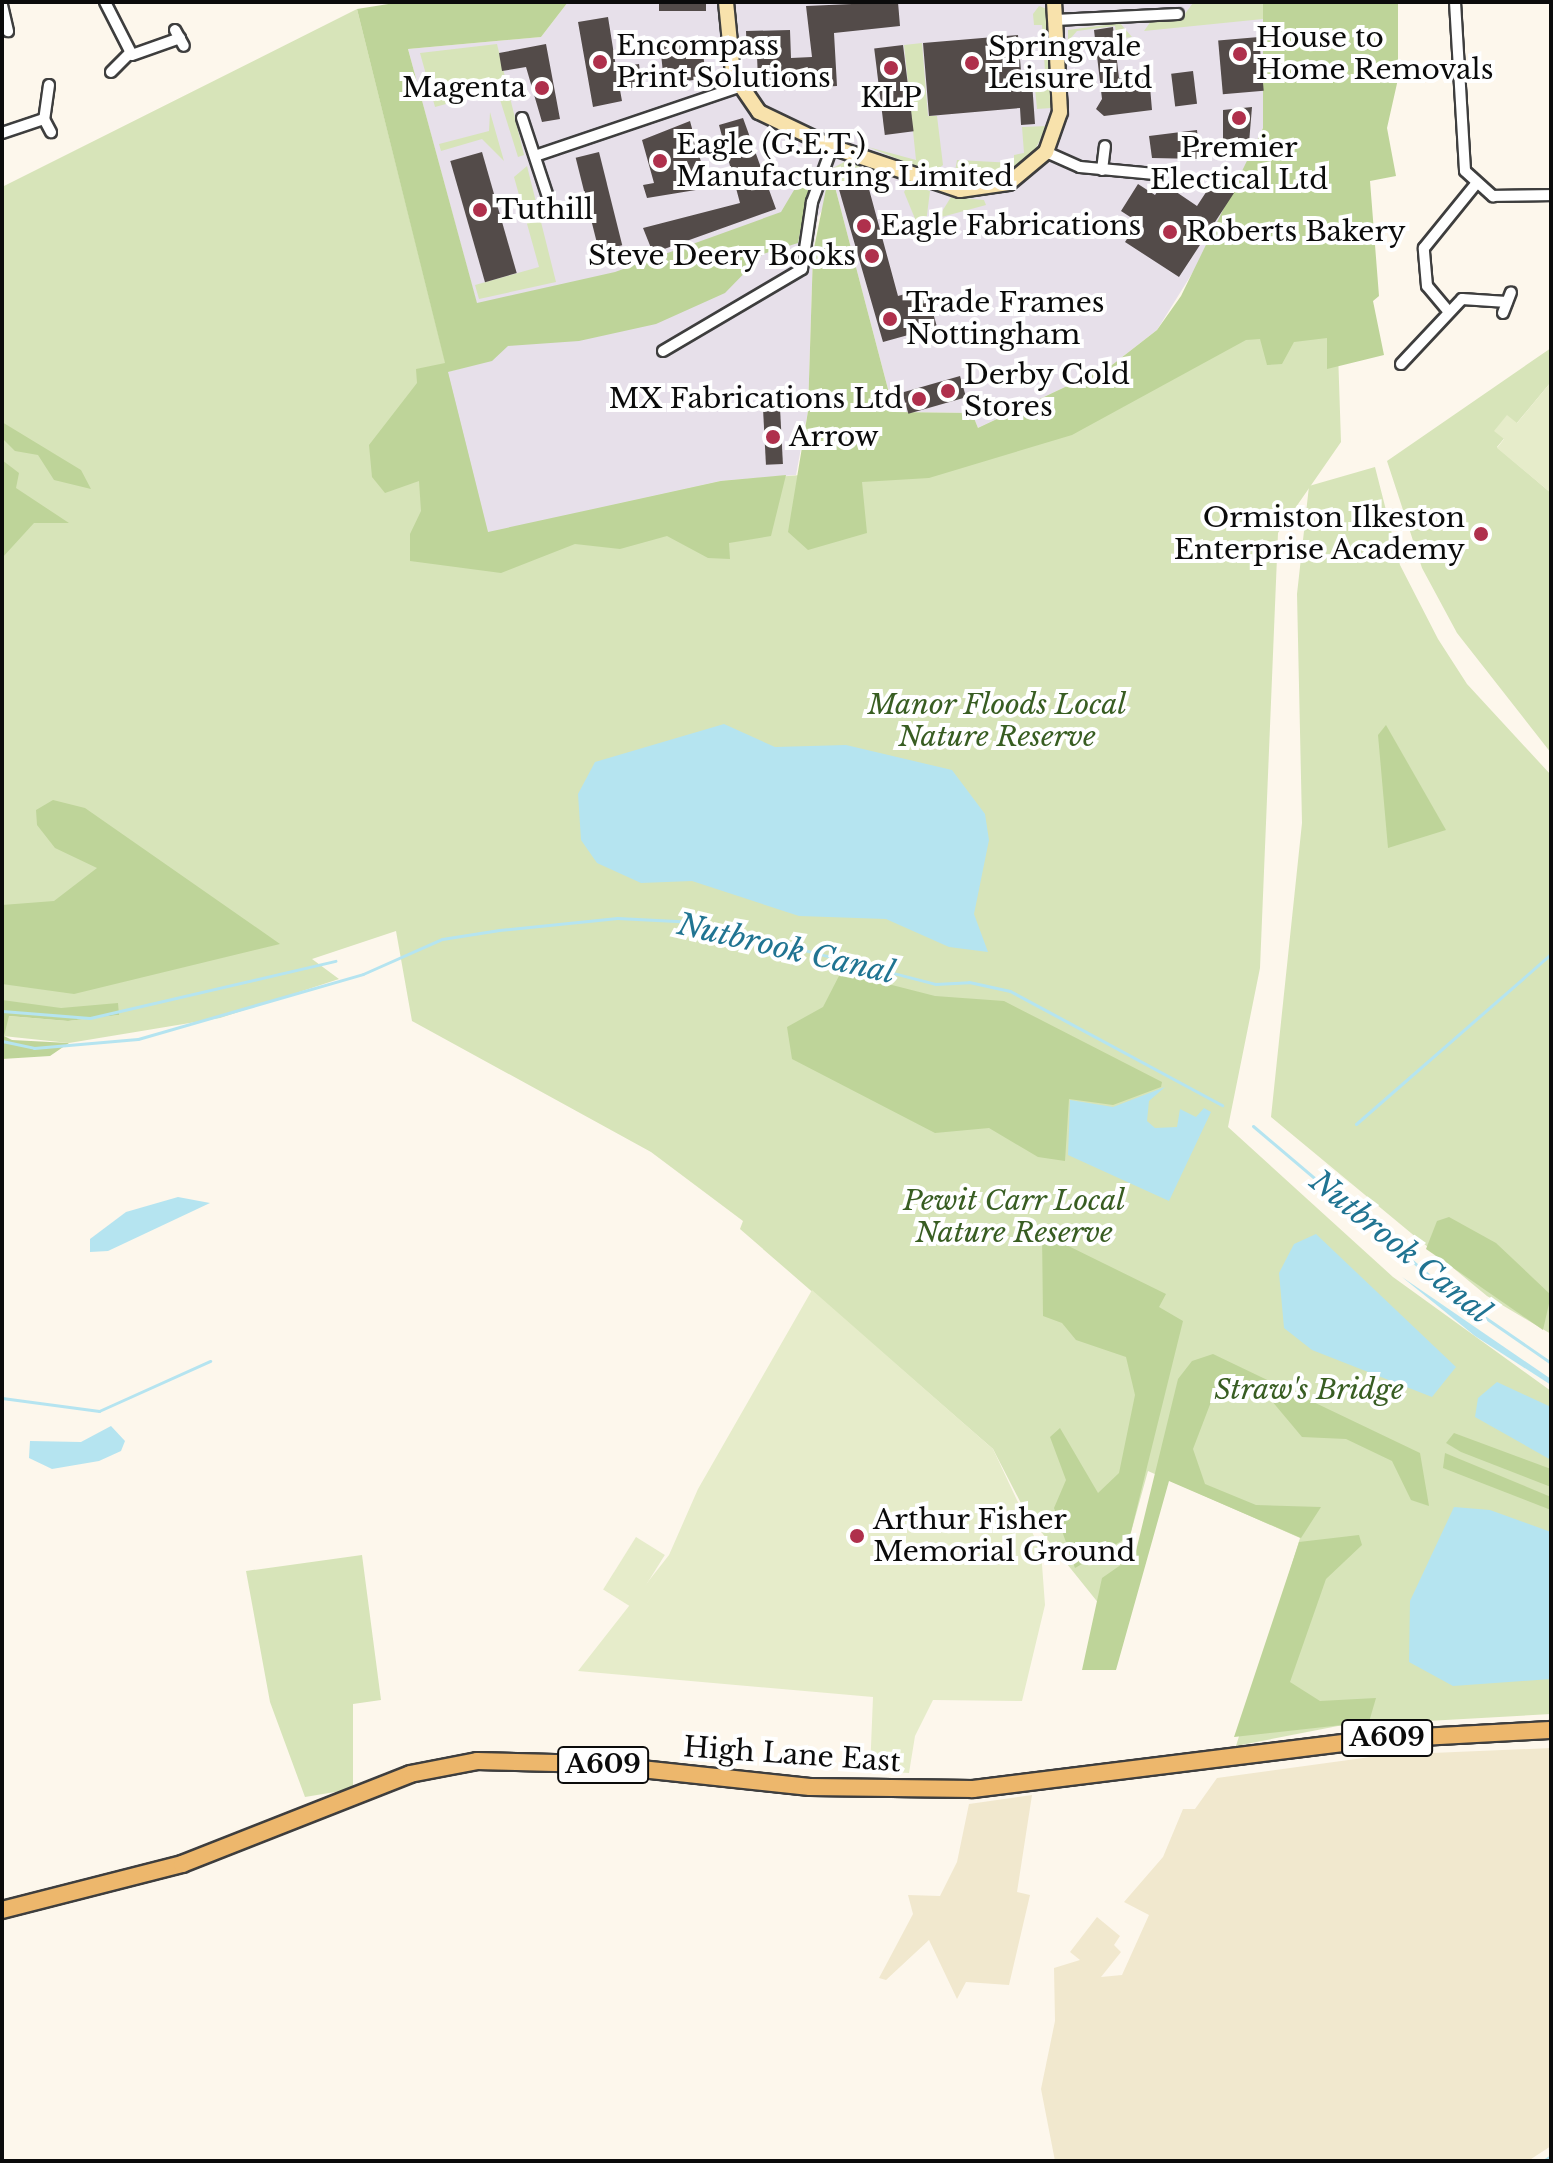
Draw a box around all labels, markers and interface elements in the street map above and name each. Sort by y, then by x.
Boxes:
place label: House to Home Removals [1256,21,1493,87]
place label: Encompass Print Solutions [616,29,831,95]
place label: Springvale Leisure Ltd [988,30,1152,96]
marker: House to Home Removals [1231,45,1249,63]
marker: Encompass Print Solutions [591,53,609,71]
marker: Springvale Leisure Ltd [963,54,981,72]
marker: KLP [882,59,900,77]
place label: Magenta [402,71,526,105]
marker: Magenta [533,79,551,97]
place label: KLP [860,81,922,115]
marker: Premier Electical Ltd [1230,109,1248,127]
place label: Eagle (G.E.T.) Manufacturing Limited [676,128,1014,194]
place label: Premier Electical Ltd [1150,131,1328,197]
marker: Eagle (G.E.T.) Manufacturing Limited [651,152,669,170]
place label: Tuthill [496,193,593,227]
marker: Tuthill [471,201,489,219]
place label: Eagle Fabrications [880,209,1141,243]
place label: Roberts Bakery [1186,215,1406,249]
marker: Eagle Fabrications [855,217,873,235]
marker: Roberts Bakery [1161,223,1179,241]
place label: Steve Deery Books [587,239,856,273]
marker: Steve Deery Books [863,247,881,265]
place label: Trade Frames Nottingham [906,286,1104,352]
marker: Trade Frames Nottingham [881,310,899,328]
place label: Derby Cold Stores [964,358,1131,424]
place label: MX Fabrications Ltd [608,382,903,416]
marker: Derby Cold Stores [939,382,957,400]
marker: MX Fabrications Ltd [910,390,928,408]
place label: Arrow [789,420,879,454]
marker: Arrow [764,428,782,446]
place label: Ormiston Ilkeston Enterprise Academy [1173,501,1465,567]
marker: Ormiston Ilkeston Enterprise Academy [1472,525,1490,543]
park label: Manor Floods Local Nature Reserve [867,688,1127,754]
water label: Nutbrook Canal [674,907,898,991]
water label: Nutbrook Canal [1303,1163,1497,1331]
park label: Pewit Carr Local Nature Reserve [902,1184,1126,1250]
park label: Straw's Bridge [1214,1373,1404,1407]
place label: Arthur Fisher Memorial Ground [873,1503,1135,1569]
marker: Arthur Fisher Memorial Ground [848,1527,866,1545]
road number: A609 [1341,1716,1433,1760]
street label: High Lane East [682,1731,902,1779]
road number: A609 [557,1743,649,1787]

